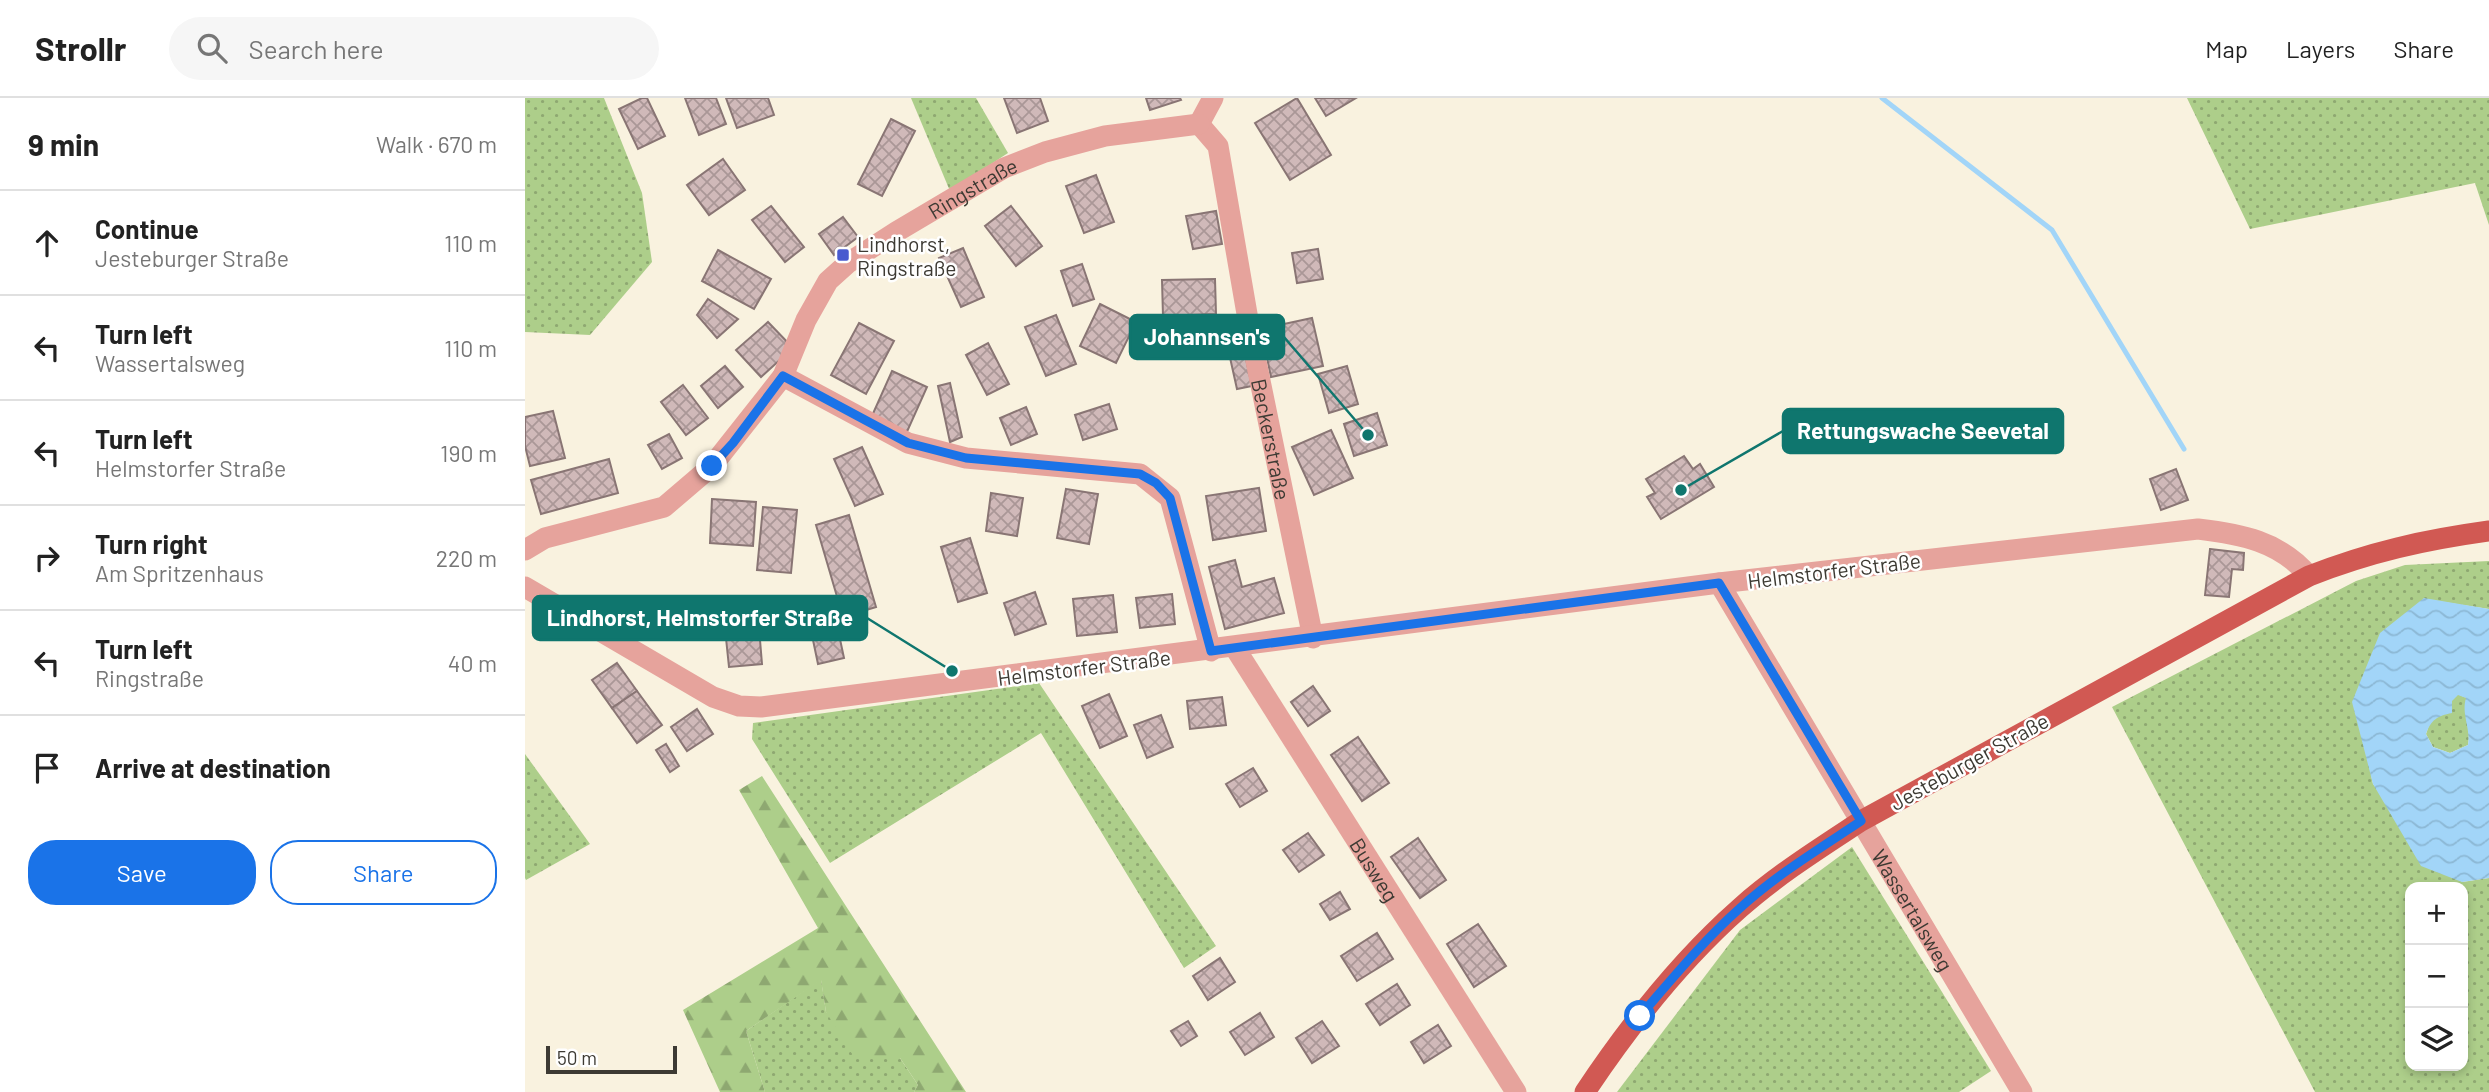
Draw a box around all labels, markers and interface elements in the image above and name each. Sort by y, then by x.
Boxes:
search box [169,17,659,80]
text: Strollr [35,28,127,68]
icon: search [193,29,231,67]
text: Search here [249,33,384,64]
text: Map [2205,34,2248,63]
text: Layers [2286,34,2355,63]
text: Share [2393,34,2454,63]
text: 9 min [28,126,99,162]
text: Walk · 670 m [376,130,497,158]
street label: Ringstraße [923,152,1021,223]
text: Continue [95,213,199,244]
icon: ahead [28,224,66,262]
text: 110 m [444,229,497,257]
place label: Lindhorst, Ringstraße [857,231,957,280]
text: Jesteburger Straße [95,244,289,272]
marker: Lindhorst, Ringstraße [835,247,851,263]
callout: Johannsen's [1130,315,1284,359]
text: Turn left [95,318,193,349]
text: Johannsen's [1144,322,1270,350]
icon: left [28,329,66,367]
text: 110 m [444,334,497,362]
text: Wassertalsweg [95,349,245,377]
street label: Beckerstraße [1247,376,1297,502]
callout: Rettungswache Seevetal [1783,409,2063,453]
text: Rettungswache Seevetal [1797,416,2049,444]
text: Turn left [95,423,193,454]
icon: left [28,434,66,472]
text: 190 m [440,439,497,467]
route end [696,450,727,481]
text: Helmstorfer Straße [95,454,286,482]
text: Turn right [95,528,208,559]
icon: right [28,539,66,577]
text: 220 m [436,544,497,572]
street label: Helmstorfer Straße [1746,547,1922,593]
text: Am Spritzenhaus [95,559,264,587]
callout: Lindhorst, Helmstorfer Straße [533,596,867,640]
text: Lindhorst, Helmstorfer Straße [547,603,853,631]
text: Turn left [95,633,193,664]
icon: left [28,644,66,682]
street label: Helmstorfer Straße [996,644,1172,690]
text: 40 m [448,649,497,677]
text: Ringstraße [95,664,204,692]
street label: Jesteburger Straße [1885,707,2053,815]
icon: arrive [28,749,66,787]
text: Arrive at destination [95,752,331,783]
street label: Busweg [1346,833,1405,906]
button: Save [28,840,256,905]
button: Share [270,840,497,905]
street label: Wassertalsweg [1868,844,1959,975]
map controls [2405,882,2468,1071]
button: + [2405,882,2468,945]
button: − [2405,945,2468,1008]
route start [1624,1000,1655,1031]
button: layers [2405,1008,2468,1071]
scale bar [546,1043,677,1075]
text: 50 m [557,1046,597,1069]

